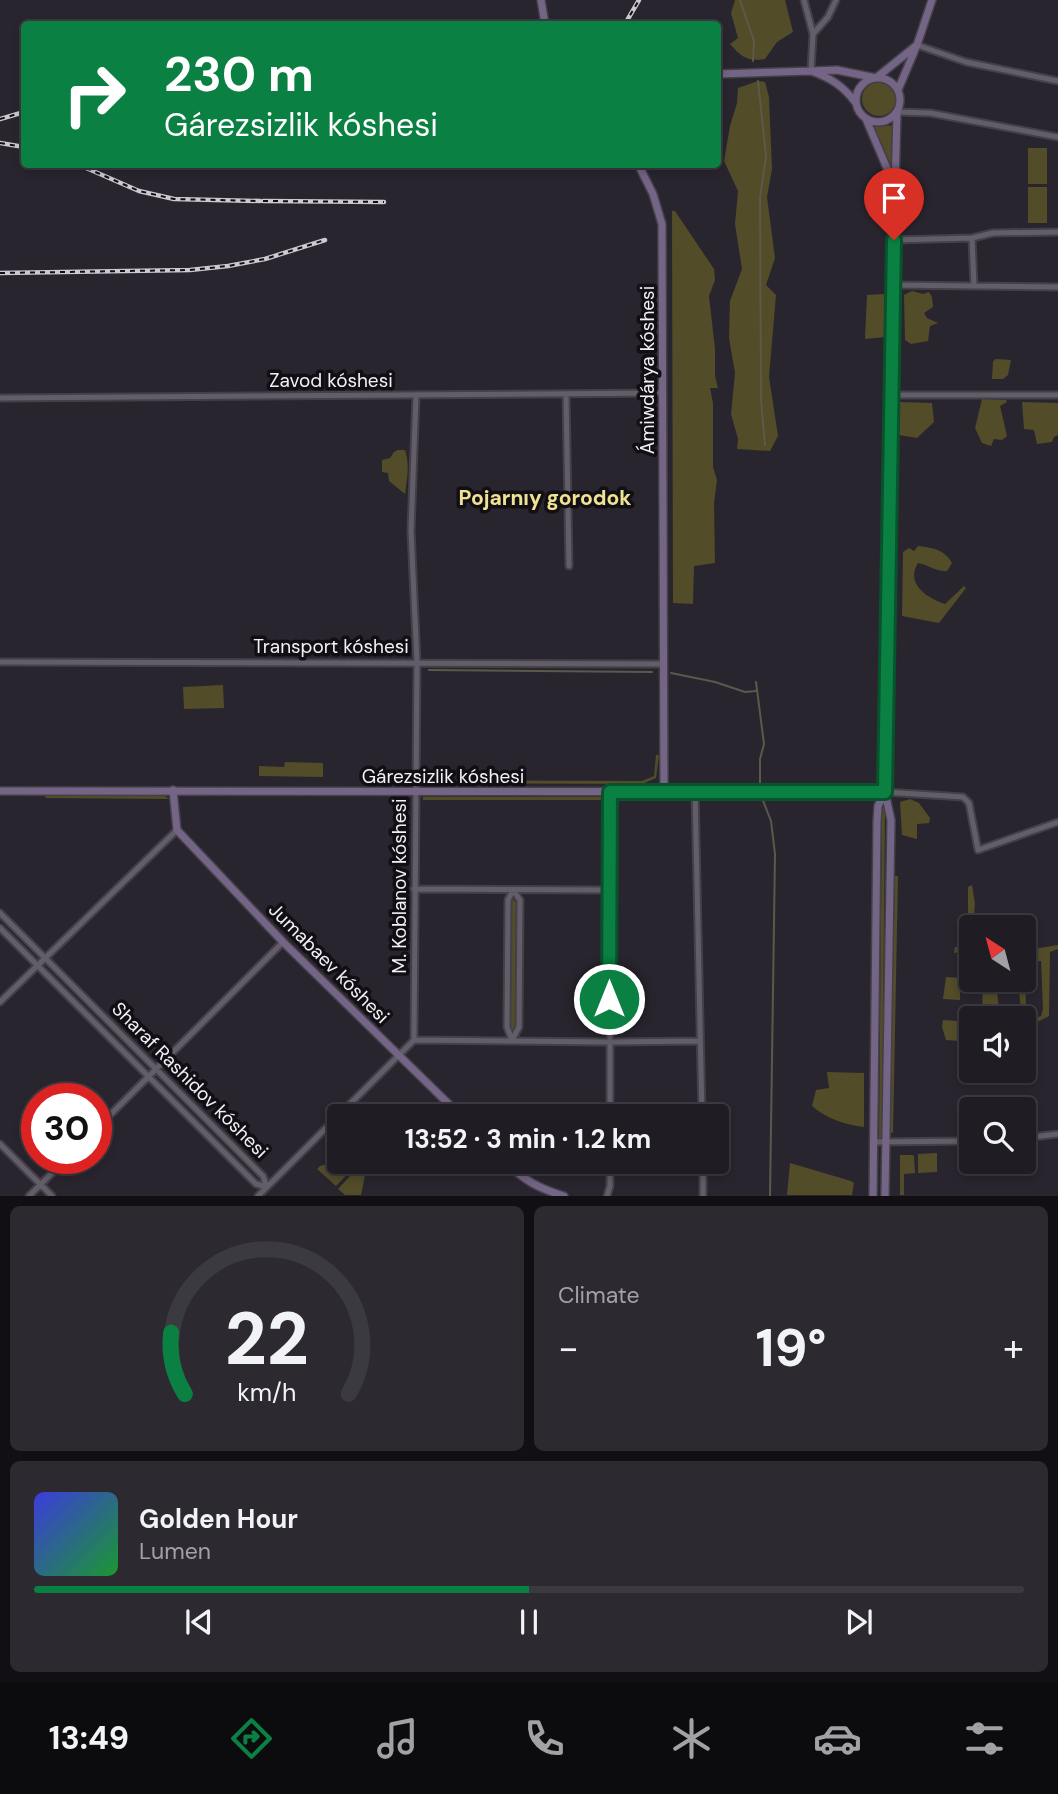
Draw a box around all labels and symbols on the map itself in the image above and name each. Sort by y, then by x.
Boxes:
pin [864,168,924,240]
street label: Ámiwdárya kóshesi [635,286,660,454]
street label: Zavod kóshesi [269,368,393,393]
district label: Pojarnıy gorodok [459,484,631,512]
street label: Transport kóshesi [253,634,409,659]
street label: Gárezsizlik kóshesi [362,764,524,789]
street label: M. Koblanov kóshesi [387,798,412,974]
street label: Jumabaev kóshesi [263,897,395,1029]
north arrow [959,915,1036,992]
position arrow [572,962,646,1036]
street label: Sharaf Rashidov kóshesi [107,997,273,1163]
speed limit sign: 30 [21,1083,112,1174]

